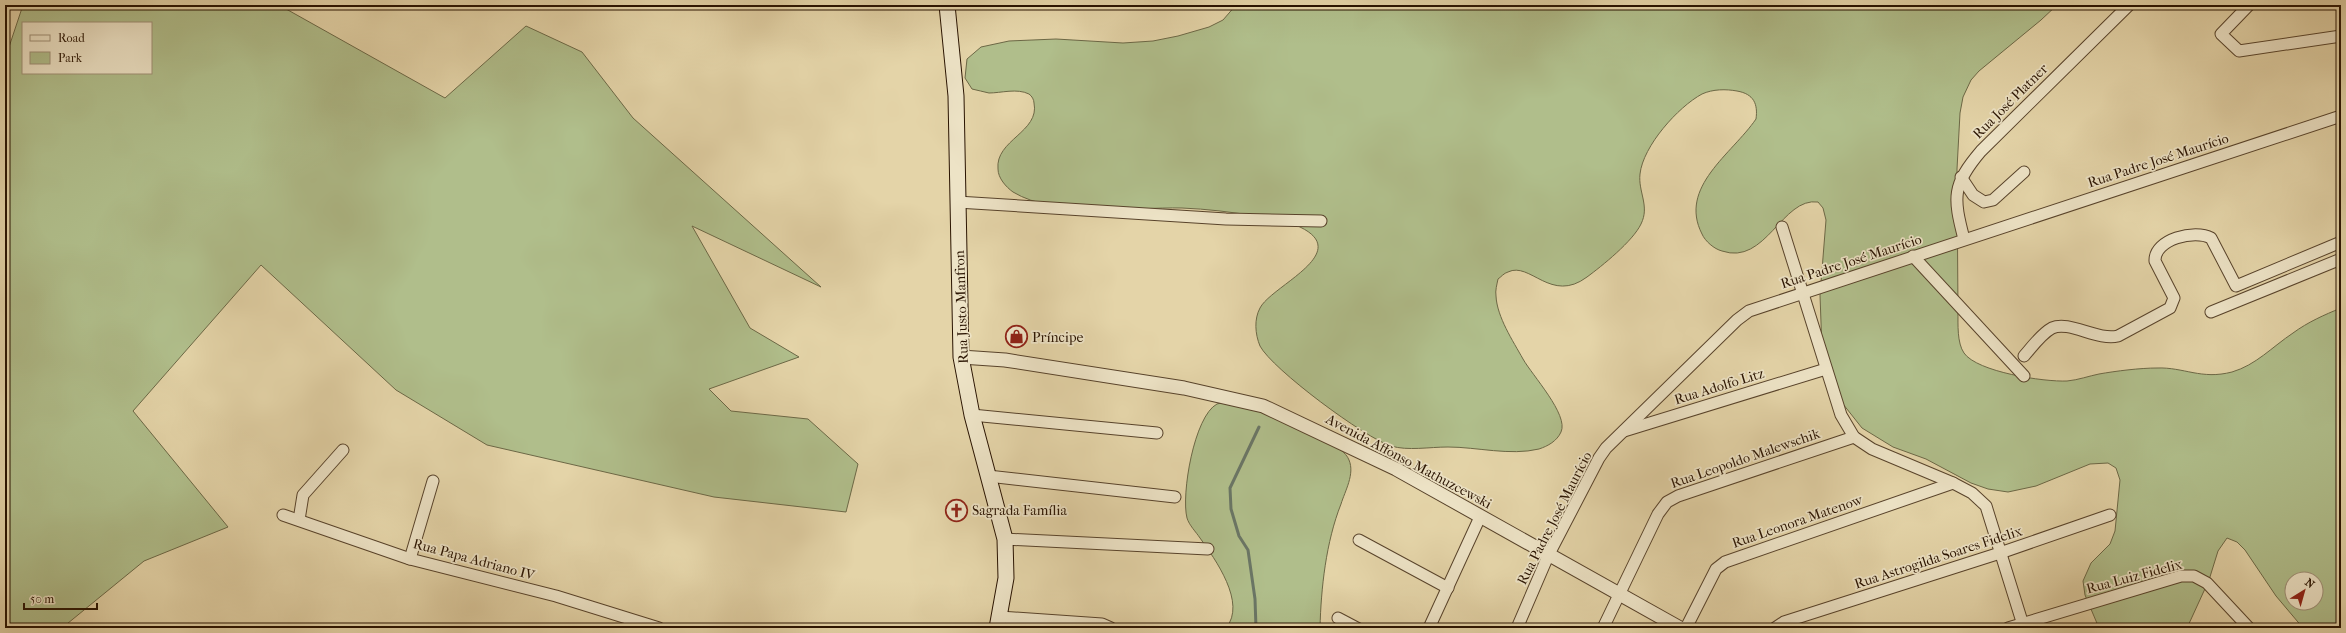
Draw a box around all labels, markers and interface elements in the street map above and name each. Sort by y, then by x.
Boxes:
legend [22,22,152,74]
text: Road [58,31,85,45]
text: Park [58,51,83,65]
street label: Rua José Platner [1969,60,2051,142]
street label: Rua Padre José Maurício [2086,130,2231,191]
street label: Rua Padre José Maurício [1779,231,1924,292]
street label: Rua Justo Manfron [951,250,972,364]
shop icon: Príncipe [1003,324,1029,350]
place label: Príncipe [1032,329,1083,346]
street label: Rua Adolfo Litz [1672,365,1766,408]
street label: Avenida Affonso Mathuzcewski [1322,410,1495,512]
street label: Rua Leopoldo Malewschik [1668,425,1823,492]
street label: Rua Padre José Maurício [1513,449,1595,588]
street label: Rua Leonora Matenow [1730,491,1865,552]
church icon: Sagrada Família [944,497,970,523]
place label: Sagrada Família [972,502,1067,519]
street label: Rua Astrogilda Soares Fidelix [1852,522,2025,593]
street label: Rua Papa Adriano IV [411,535,537,584]
street label: Rua Luiz Fidelix [2084,555,2184,597]
north arrow [2284,571,2324,611]
text: N [2302,576,2317,592]
scale bar [24,585,97,611]
text: 50 m [30,592,54,606]

